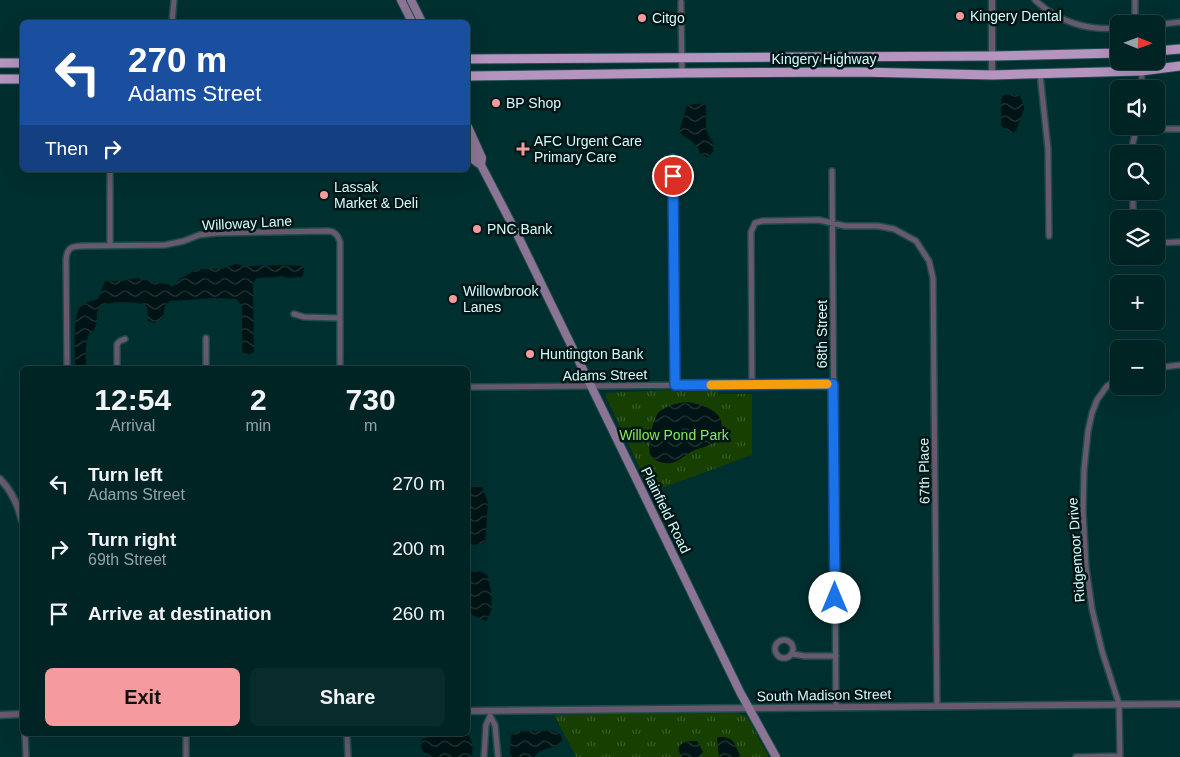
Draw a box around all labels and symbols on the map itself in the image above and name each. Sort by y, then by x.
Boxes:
place label: Kingery Dental [970,8,1062,24]
place label: Citgo [652,10,685,26]
marker: Kingery Dental [954,10,966,22]
marker: Citgo [636,12,648,24]
north arrow [1110,15,1165,70]
street label: Kingery Highway [771,51,877,67]
place label: BP Shop [506,95,561,111]
marker: BP Shop [490,97,502,109]
place label: AFC Urgent Care Primary Care [534,133,642,165]
marker: AFC Urgent Care Primary Care [516,142,530,156]
pin [652,155,694,197]
place label: Lassak Market & Deli [334,179,418,211]
marker: Lassak Market & Deli [318,189,330,201]
street label: Willoway Lane [202,213,293,233]
place label: PNC Bank [487,221,553,237]
marker: PNC Bank [471,223,483,235]
place label: Willowbrook Lanes [463,283,539,315]
marker: Willowbrook Lanes [447,293,459,305]
street label: 68th Street [814,300,830,368]
place label: Huntington Bank [540,346,645,362]
marker: Huntington Bank [524,348,536,360]
street label: Adams Street [562,366,648,384]
park label: Willow Pond Park [619,427,730,443]
street label: 67th Place [915,438,933,504]
street label: Plainfield Road [638,464,694,556]
street label: Ridgemoor Drive [1064,497,1088,603]
position arrow [808,571,860,623]
street label: South Madison Street [757,686,892,704]

